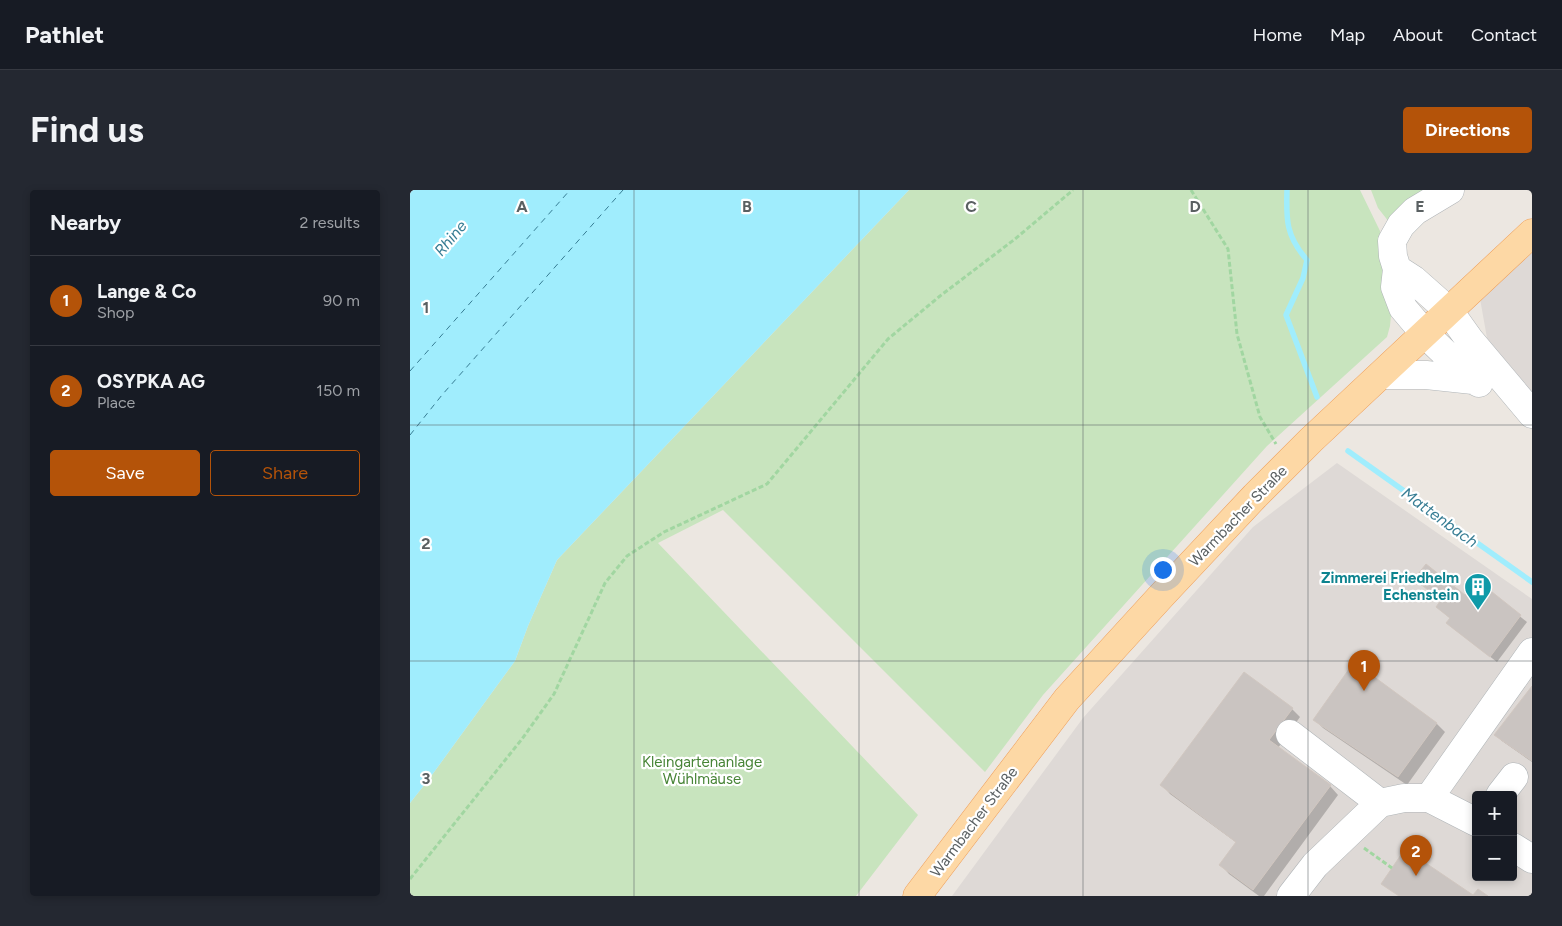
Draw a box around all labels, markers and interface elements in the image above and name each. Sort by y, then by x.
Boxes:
text: Pathlet [25,20,104,49]
text: Home [1253,24,1302,46]
text: Map [1330,24,1365,46]
text: About [1393,24,1443,46]
text: Contact [1471,24,1537,46]
button: Directions [1403,107,1532,153]
text: Find us [30,109,144,151]
text: A [516,197,528,216]
text: B [742,197,752,216]
text: C [965,197,977,216]
text: D [1189,197,1201,216]
text: E [1415,197,1425,216]
text: Nearby [50,210,121,235]
text: 2 results [300,213,360,232]
water label: Rhine [430,217,471,260]
text: Lange & Co [97,280,196,303]
text: 1 [63,291,69,310]
text: 90 m [323,291,360,310]
text: 1 [423,298,429,317]
text: Shop [97,303,135,322]
text: OSYPKA AG [97,370,205,393]
text: 2 [61,381,71,400]
text: 150 m [316,381,360,400]
text: Place [97,393,135,412]
button: Save [50,450,200,496]
button: Share [210,450,360,496]
street label: Warmbacher Straße [1185,462,1291,570]
water label: Mattenbach [1398,483,1481,551]
text: 2 [421,534,431,553]
your location [1150,557,1176,583]
place label: Zimmerei Friedhelm Echenstein [1321,569,1459,604]
building icon: Zimmerei Friedhelm Echenstein [1463,572,1493,611]
pin: 1 [1348,650,1380,691]
park label: Kleingartenanlage Wühlmäuse [642,753,762,788]
street label: Warmbacher Straße [927,763,1021,881]
text: 3 [422,769,431,788]
map controls [1472,791,1517,881]
button: + [1472,791,1517,836]
pin: 2 [1400,835,1432,876]
button: − [1472,836,1517,881]

